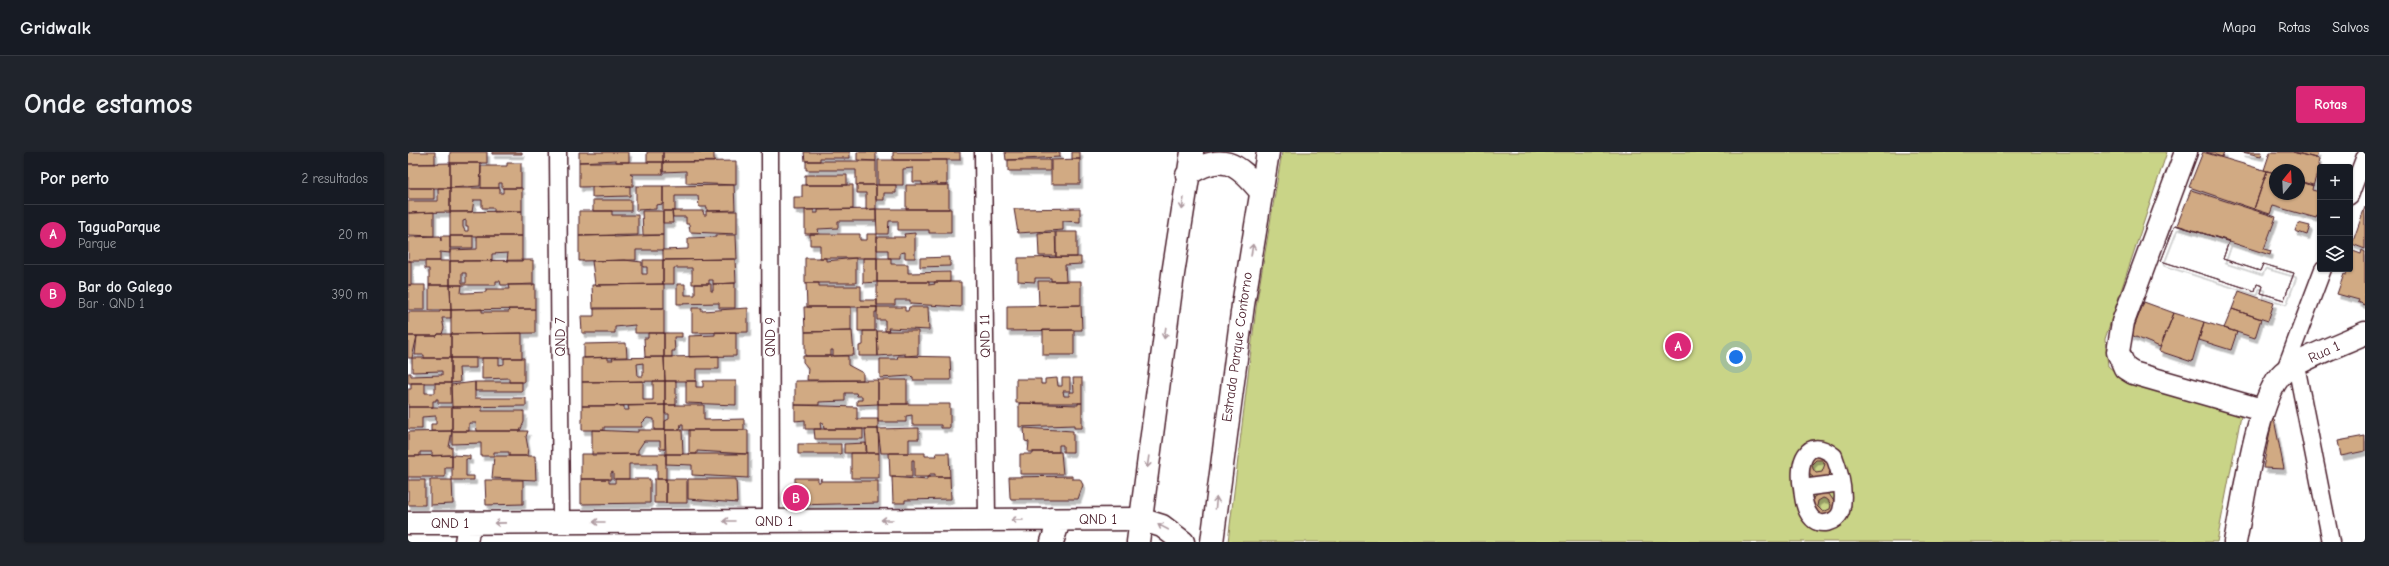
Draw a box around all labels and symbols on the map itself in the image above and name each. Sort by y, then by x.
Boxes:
north arrow [2269,164,2305,200]
one-way arrow [1179,197,1187,210]
one-way arrow [1248,244,1256,257]
street label: Estrada Parque Contorno [1218,271,1256,423]
street label: QND 11 [976,314,994,358]
street label: QND 7 [552,317,569,357]
street label: QND 9 [762,317,779,357]
one-way arrow [1161,326,1169,339]
pin: A [1665,331,1691,361]
street label: Rua 1 [2305,337,2343,367]
your location [1726,347,1746,367]
one-way arrow [1144,455,1152,468]
pin: B [783,483,809,513]
one-way arrow [1212,497,1220,510]
street label: QND 1 [1079,511,1117,528]
street label: QND 1 [755,513,793,530]
street label: QND 1 [431,515,469,532]
one-way arrow [881,516,894,524]
one-way arrow [1011,516,1024,524]
one-way arrow [723,517,736,525]
one-way arrow [593,518,606,526]
one-way arrow [494,519,507,527]
one-way arrow [1158,523,1170,530]

